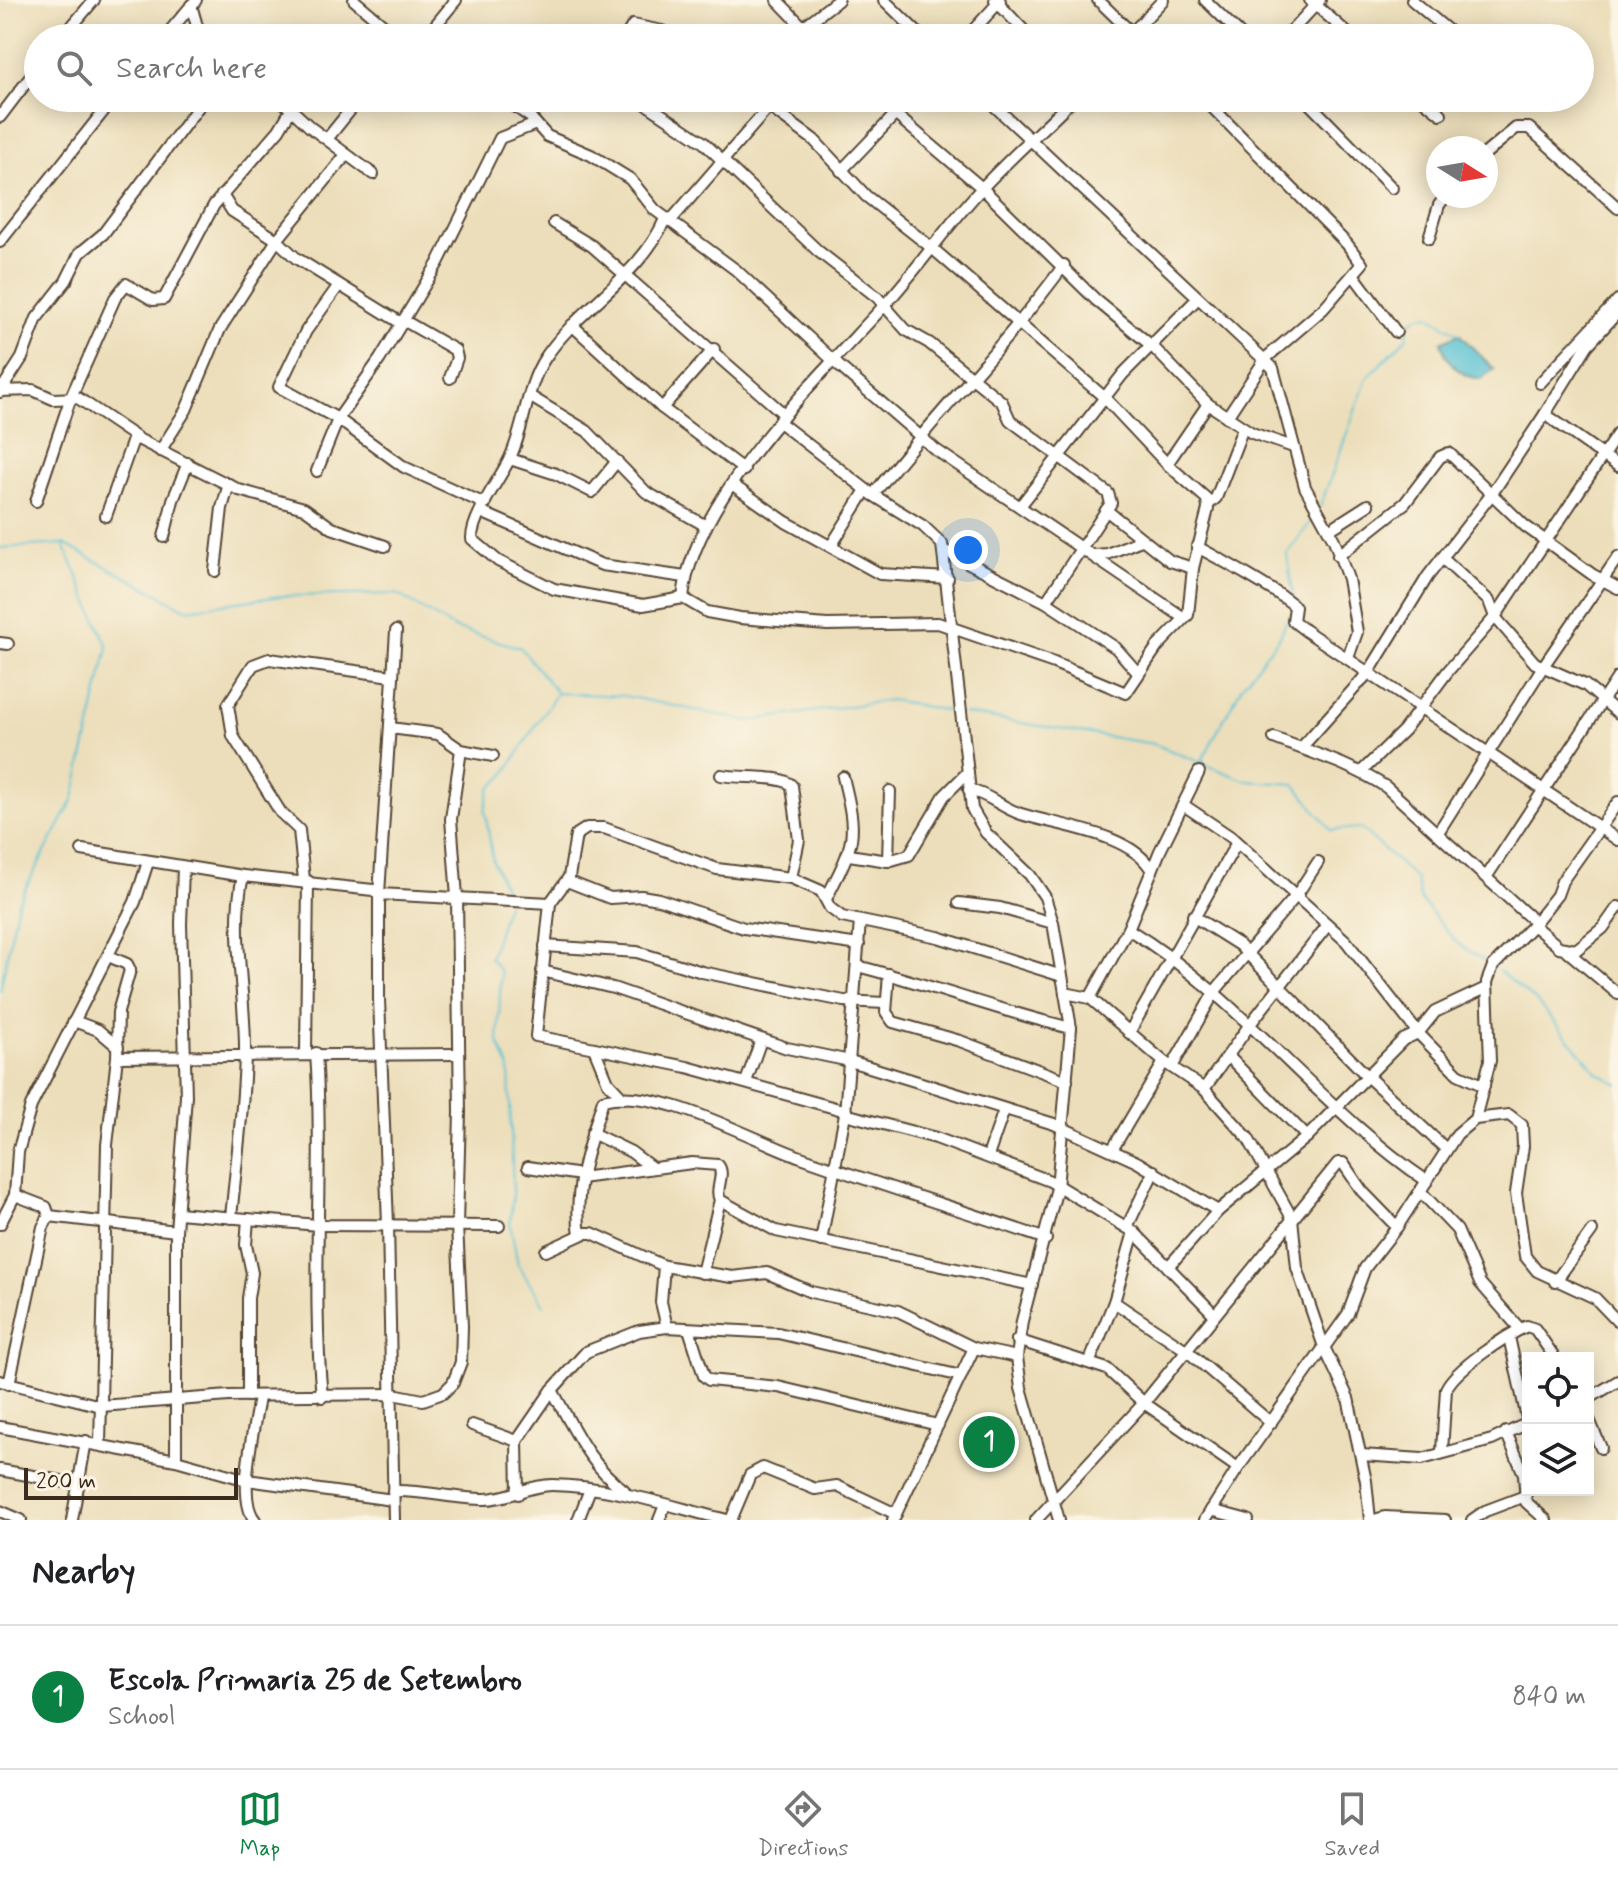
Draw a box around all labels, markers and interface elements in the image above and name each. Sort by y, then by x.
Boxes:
search box [24,24,1594,112]
icon: search [52,46,96,90]
text: Search here [116,49,267,88]
north arrow [1426,136,1498,208]
your location [948,530,988,570]
map controls [1522,1352,1594,1496]
button: locate [1522,1352,1594,1424]
pin: 1 [963,1412,1015,1472]
button: layers [1522,1424,1594,1496]
scale bar [24,1464,238,1500]
text: 200 m [36,1468,96,1496]
text: Nearby [32,1550,136,1595]
text: Escola Primaria 25 de Setembro [108,1661,522,1700]
text: 1 [52,1680,64,1714]
text: 840 m [1512,1680,1586,1714]
text: School [108,1700,175,1734]
tab: Map [238,1787,282,1863]
tab: Directions [758,1787,848,1863]
tab: Saved [1324,1787,1380,1863]

